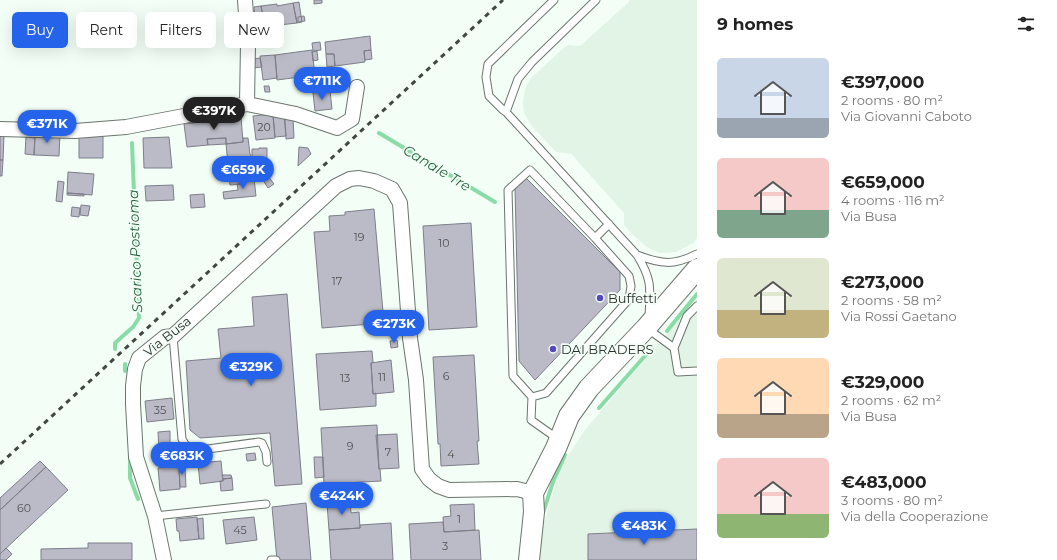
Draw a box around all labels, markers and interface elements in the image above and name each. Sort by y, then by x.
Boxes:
chip: Buy [12,12,68,48]
chip: Rent [76,12,137,48]
chip: Filters [145,12,216,48]
chip: New [224,12,284,48]
icon: filters [1015,13,1037,35]
text: 9 homes [717,14,793,34]
pin: €711K [294,67,350,101]
text: €711K [303,72,341,88]
text: €397,000 [841,72,924,92]
icon: home [749,74,797,122]
text: 2 rooms · 80 m² [841,92,943,108]
pin: €397K [186,97,242,131]
text: €397K [192,102,236,118]
text: Via Giovanni Caboto [841,108,972,124]
pin: €371K [19,110,75,144]
text: €371K [26,115,68,131]
house number: 20 [257,120,271,134]
water label: Canale Tre [400,141,474,195]
pin: €659K [215,156,271,190]
text: €659K [221,161,265,177]
text: €659,000 [841,172,925,192]
icon: home [749,174,797,222]
water label: Scarico Postioma [124,189,146,313]
text: 4 rooms · 116 m² [841,192,945,208]
text: Via Busa [841,208,897,224]
house number: 19 [354,230,365,244]
house number: 10 [438,236,450,250]
text: €273,000 [841,272,924,292]
house number: 17 [332,274,342,288]
icon: home [749,274,797,322]
place label: Buffetti [608,290,657,306]
text: 2 rooms · 58 m² [841,292,942,308]
marker: Buffetti [595,293,605,303]
text: Via Rossi Gaetano [841,308,957,324]
pin: €273K [366,310,422,344]
street label: Via Busa [140,312,194,360]
text: €273K [372,315,416,331]
place label: DAI BRADERS [561,341,654,357]
marker: DAI BRADERS [548,344,558,354]
pin: €329K [223,353,279,387]
text: €329K [229,358,273,374]
house number: 6 [443,369,450,383]
house number: 11 [378,370,386,384]
house number: 13 [340,371,350,385]
text: €329,000 [841,372,924,392]
icon: home [749,374,797,422]
text: 2 rooms · 62 m² [841,392,941,408]
house number: 35 [154,403,166,417]
text: Via Busa [841,408,897,424]
house number: 9 [347,439,354,453]
pin: €683K [154,442,210,476]
house number: 7 [385,445,391,459]
text: €683K [160,447,204,463]
house number: 4 [447,447,455,461]
text: €483,000 [841,472,927,492]
icon: home [749,474,797,522]
pin: €424K [314,482,370,516]
text: €424K [319,487,365,503]
text: 3 rooms · 80 m² [841,492,943,508]
house number: 60 [17,501,31,515]
text: Via della Cooperazione [841,508,988,524]
house number: 1 [457,512,461,526]
pin: €483K [616,512,672,546]
text: €483K [621,517,667,533]
house number: 45 [233,523,247,537]
house number: 3 [442,539,448,553]

